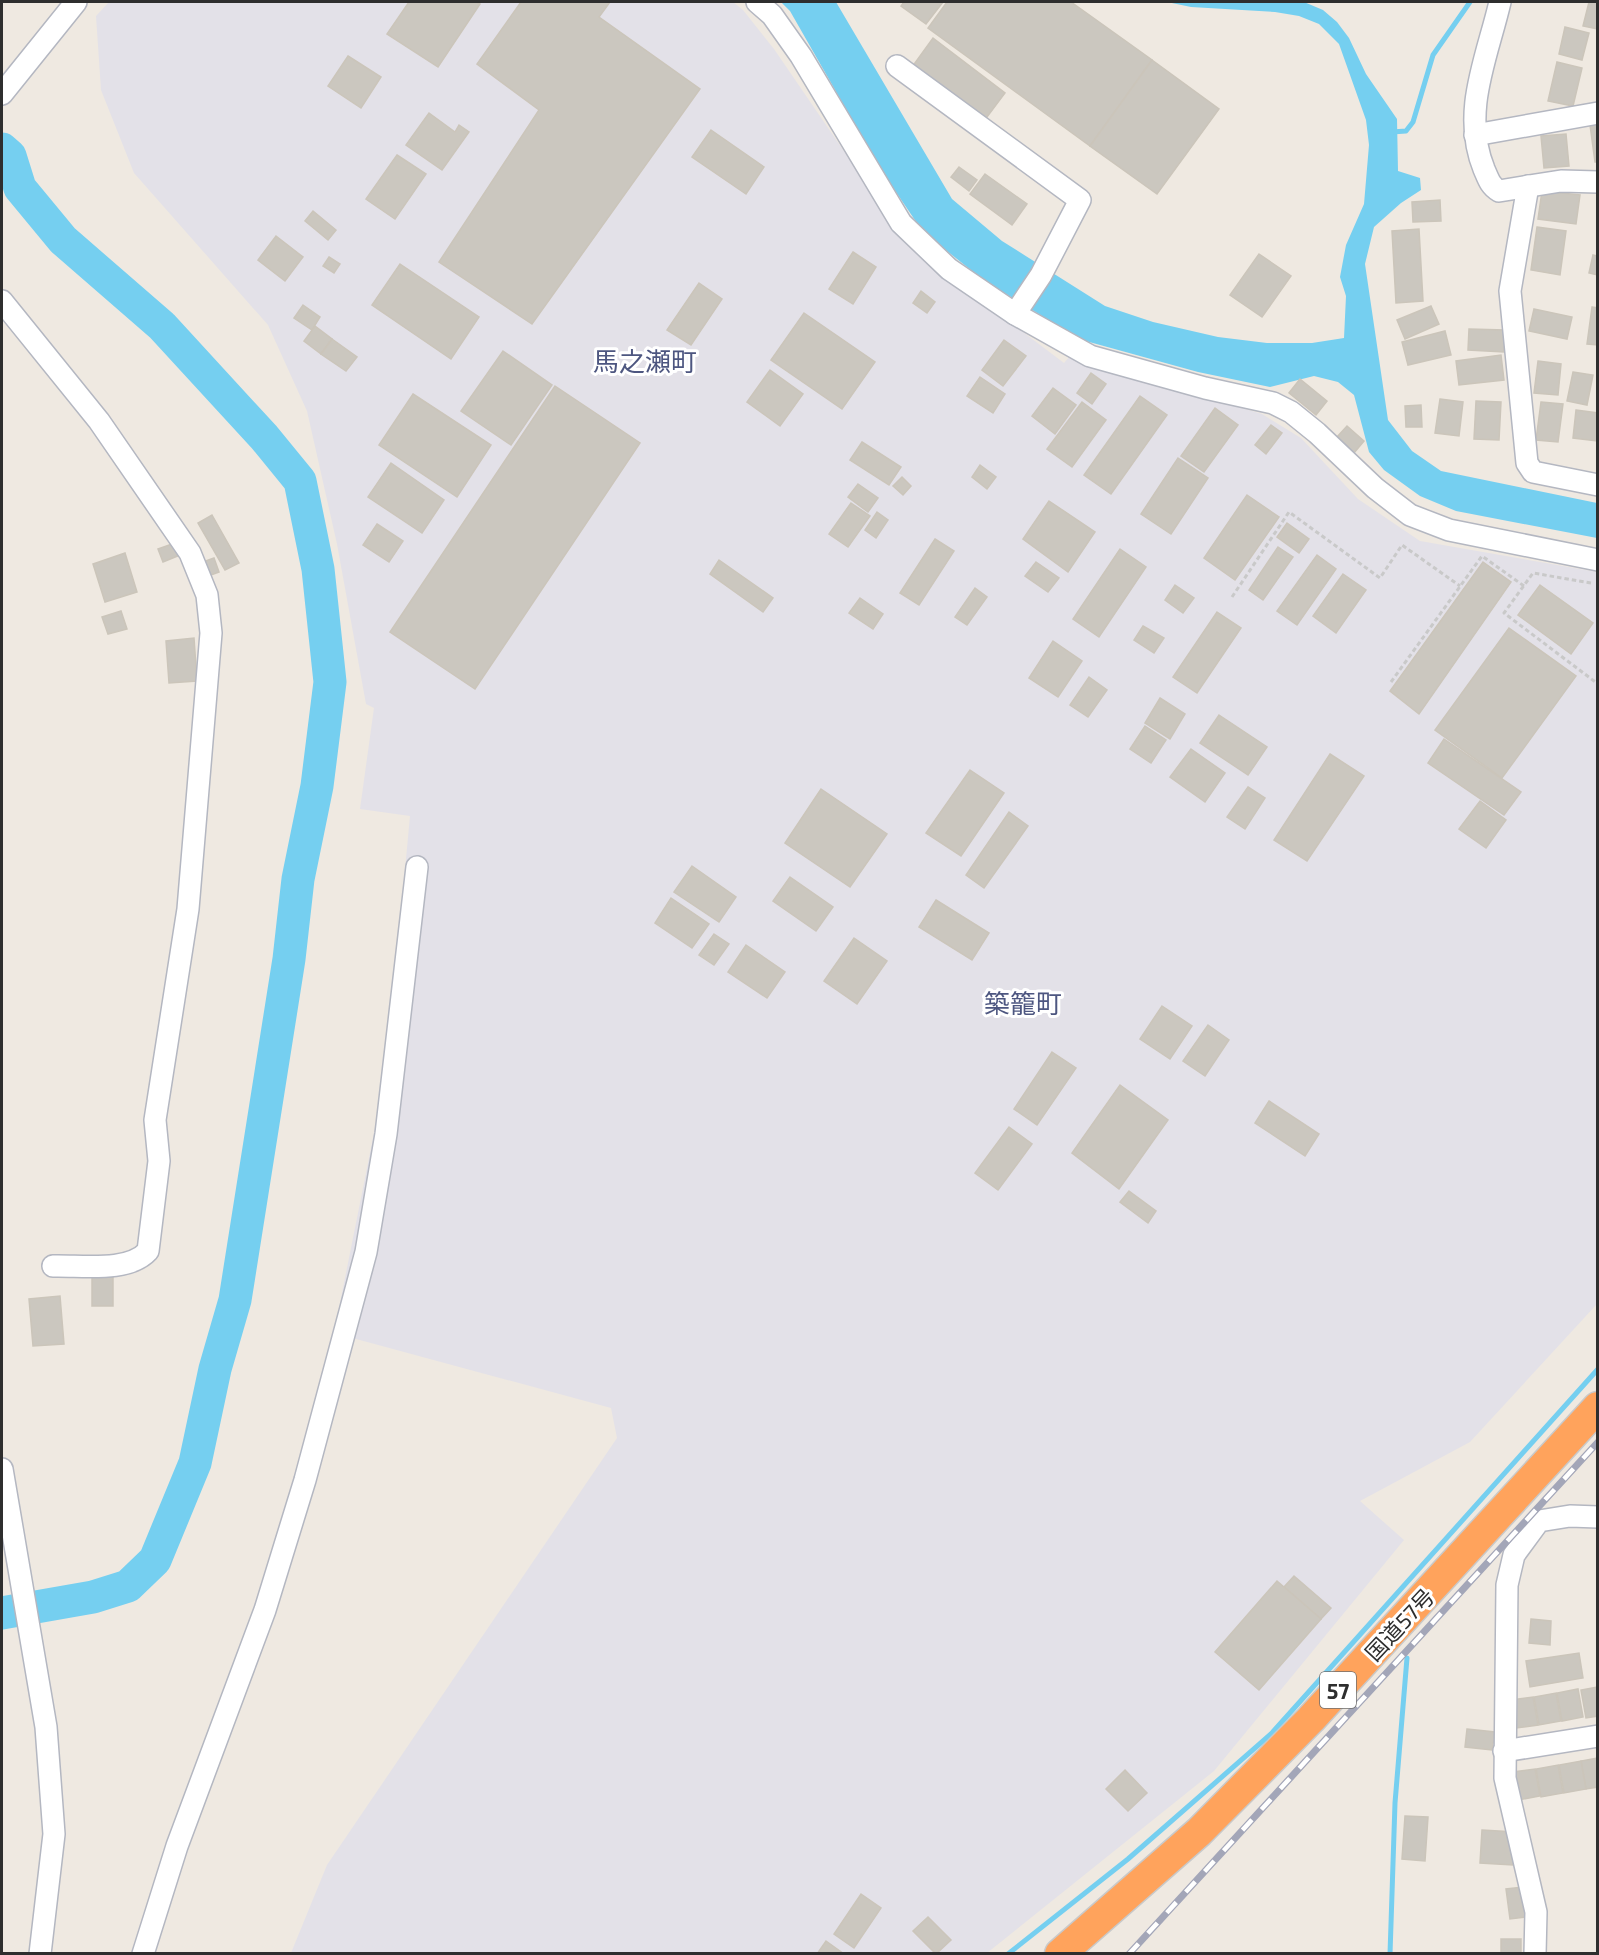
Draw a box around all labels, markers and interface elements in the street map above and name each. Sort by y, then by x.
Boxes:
district label: 馬之瀬町 [593,345,697,376]
district label: 築籠町 [984,987,1062,1018]
street label: 国道57号 [1359,1583,1439,1665]
road number: 57 [1320,1672,1356,1708]

